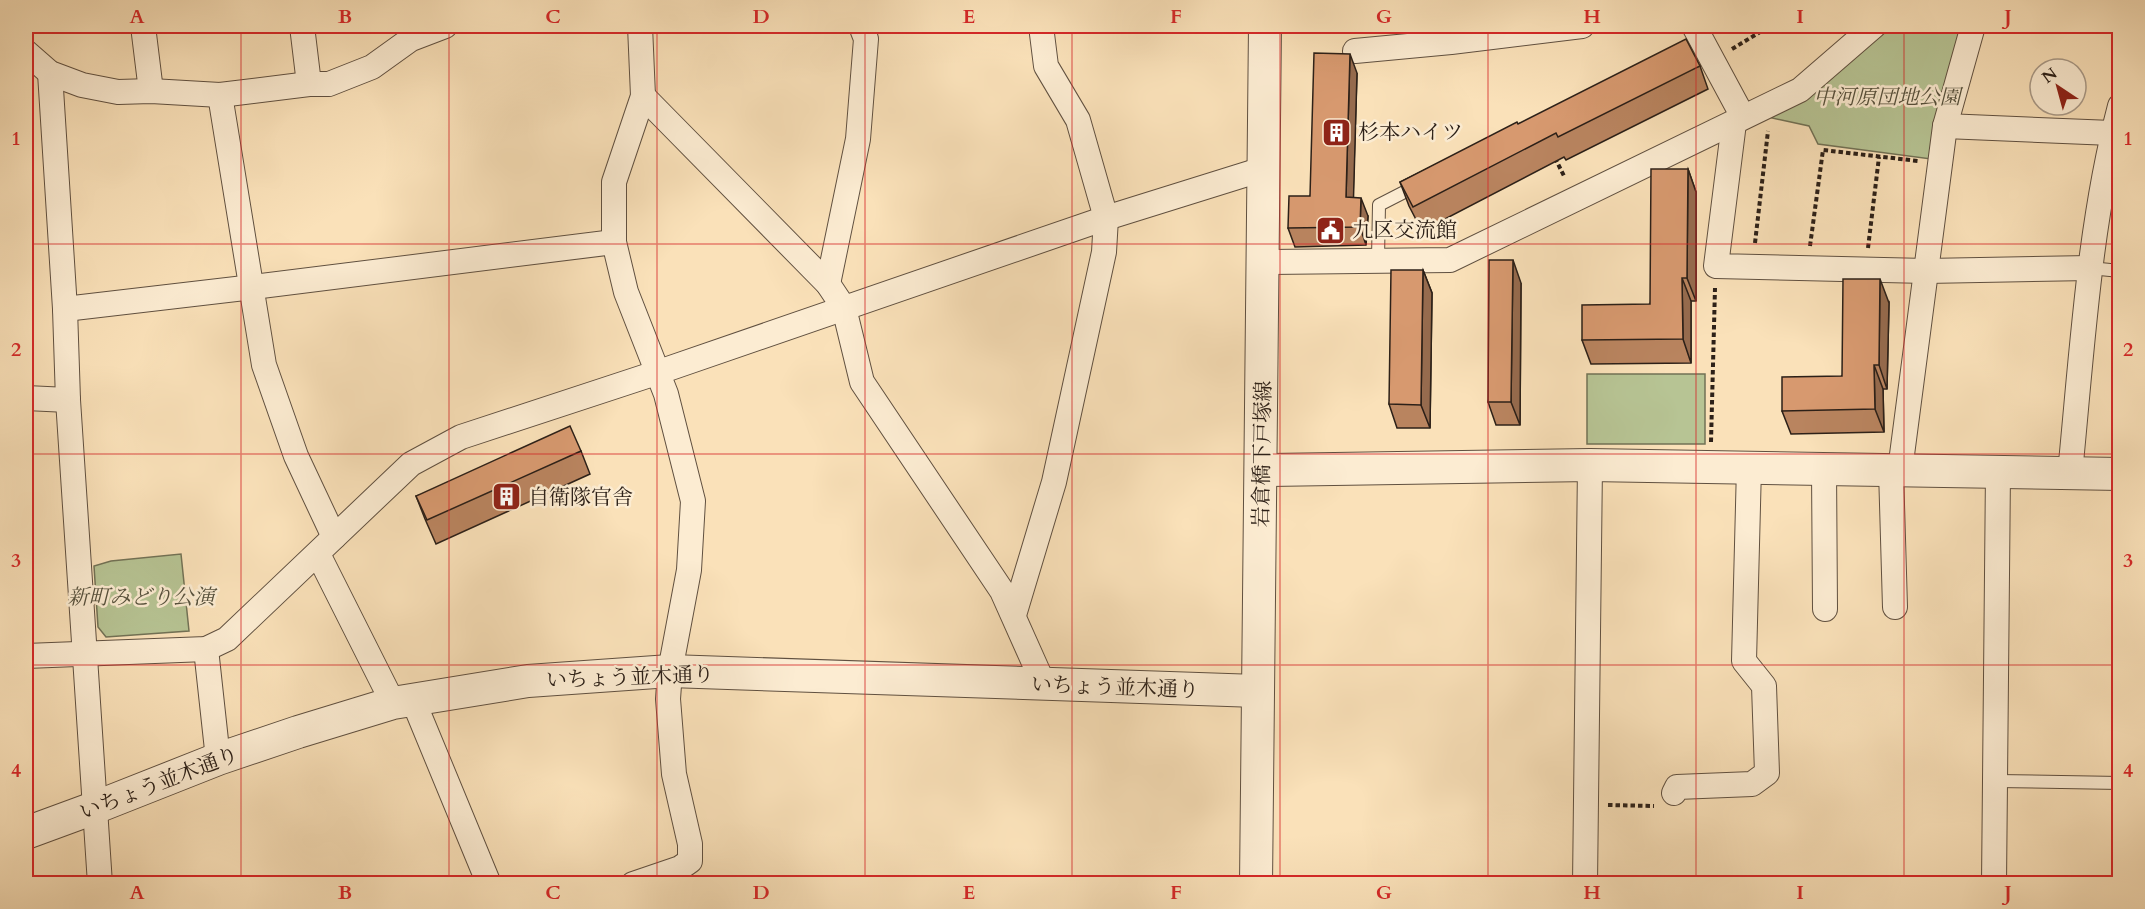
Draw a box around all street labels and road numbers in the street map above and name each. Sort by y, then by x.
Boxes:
street label: 岩倉橋下戸塚線 [1247,380,1278,528]
street label: いちょう並木通り [546,660,714,695]
street label: いちょう並木通り [1031,670,1199,705]
street label: いちょう並木通り [76,740,243,827]

